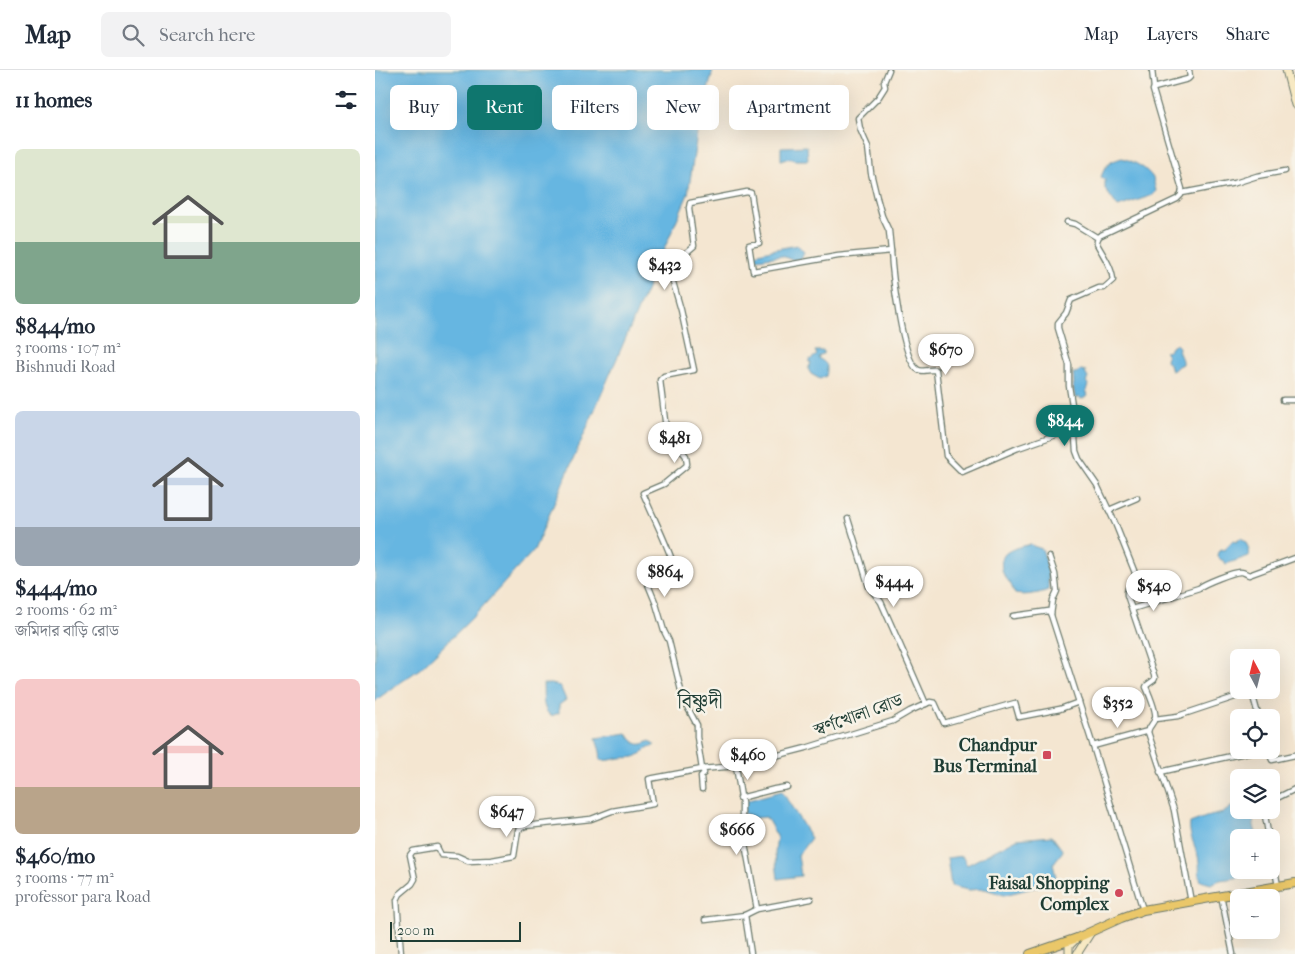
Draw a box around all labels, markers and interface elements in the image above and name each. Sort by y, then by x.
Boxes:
search box [101,12,451,57]
text: Map [25,21,71,49]
icon: search [119,21,147,49]
text: Search here [159,24,255,46]
text: Map [1084,24,1118,45]
text: Layers [1146,24,1198,45]
text: Share [1226,24,1270,45]
chip: Buy [390,85,457,130]
chip: Rent [467,85,542,130]
chip: Filters [552,85,637,130]
chip: New [647,85,719,130]
chip: Apartment [729,85,849,130]
icon: filters [332,86,360,114]
text: 11 homes [15,88,92,112]
icon: home [143,182,233,272]
pin: $432 [635,248,695,291]
text: $432 [648,255,682,274]
text: $844/mo [15,314,95,338]
pin: $670 [916,334,976,376]
text: 3 rooms · 107 m² [15,338,121,357]
text: $670 [929,340,963,359]
text: Bishnudi Road [15,357,116,376]
pin: $844 [1035,404,1095,447]
text: $844 [1047,411,1083,430]
pin: $481 [645,422,705,464]
text: $481 [659,428,691,447]
icon: home [143,444,233,534]
pin: $864 [635,556,695,598]
text: $864 [648,562,682,581]
pin: $444 [864,566,924,608]
pin: $540 [1124,570,1184,612]
text: $444 [875,572,913,591]
text: $444/mo [15,576,97,600]
text: $540 [1137,576,1171,595]
text: 2 rooms · 62 m² [15,600,117,619]
text: জমিদার বাড়ি রোড [15,621,119,640]
north arrow [1230,649,1280,699]
map controls [1230,649,1280,939]
pin: $352 [1088,686,1148,729]
district label: বিষ্ণুদী [677,689,723,714]
street label: স্বর্ণখোলা রোড [810,689,906,742]
text: $352 [1103,693,1133,712]
button: locate [1230,709,1280,759]
icon: home [143,712,233,802]
place label: Chandpur Bus Terminal [933,735,1038,777]
pin: $460 [718,738,778,781]
text: $460 [730,745,766,764]
marker: Chandpur Bus Terminal [1041,749,1053,761]
button: layers [1230,769,1280,819]
pin: $647 [477,796,537,838]
text: $647 [490,802,524,821]
pin: $666 [707,814,767,856]
text: $666 [720,820,754,839]
button: + [1230,829,1280,879]
text: $460/mo [15,844,95,868]
text: 3 rooms · 77 m² [15,868,114,887]
place label: Faisal Shopping Complex [988,873,1110,915]
text: professor para Road [15,887,151,906]
marker: Faisal Shopping Complex [1113,887,1125,899]
button: − [1230,889,1280,939]
scale bar [390,919,521,942]
text: 200 m [397,922,434,939]

